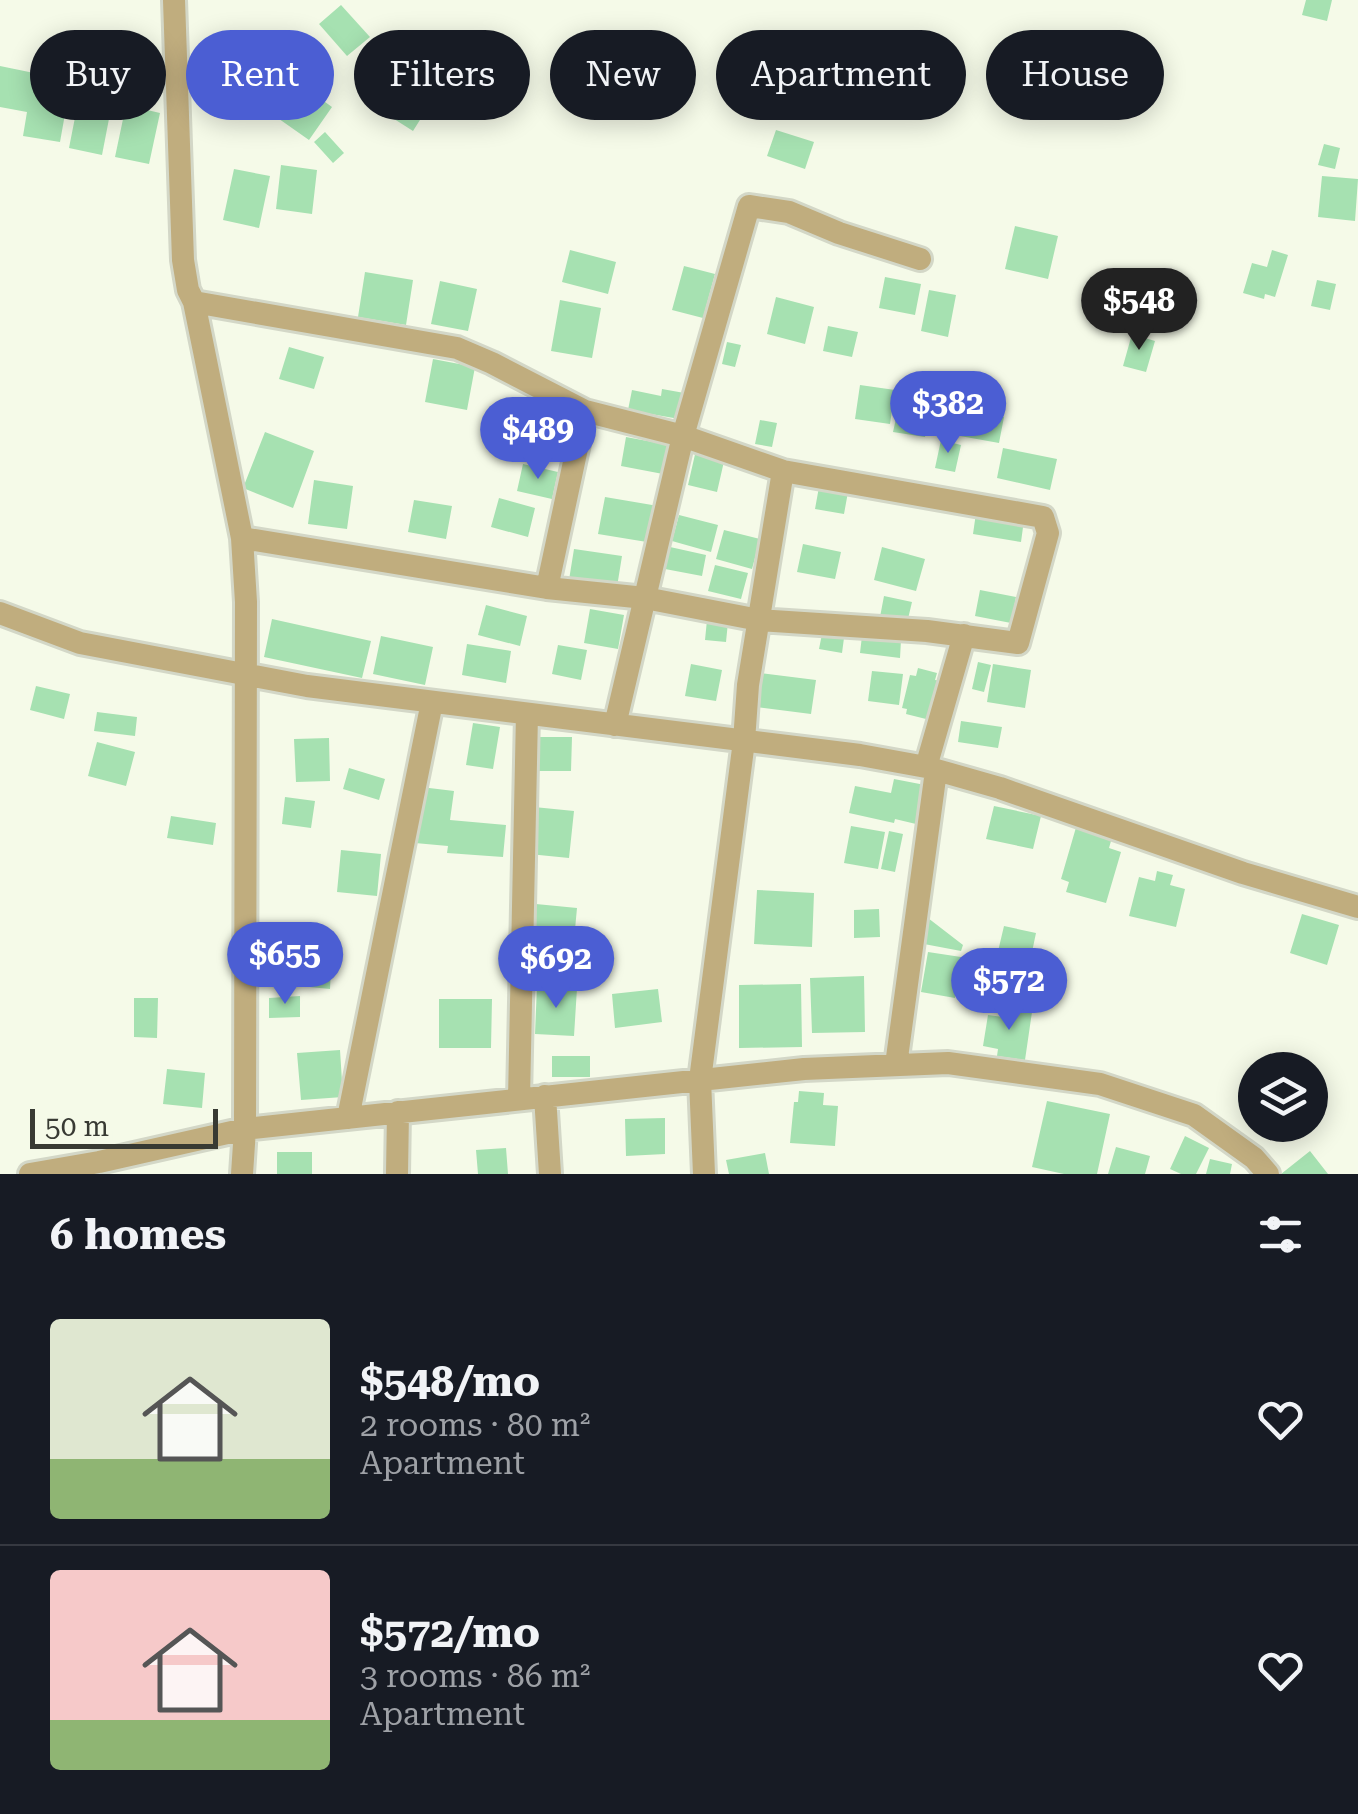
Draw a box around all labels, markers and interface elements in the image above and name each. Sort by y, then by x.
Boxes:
chip: Buy [30,30,166,120]
chip: Rent [186,30,334,120]
chip: Filters [354,30,530,120]
chip: New [550,30,696,120]
chip: Apartment [716,30,966,120]
chip: House [986,30,1164,120]
pin: $548 [1080,268,1198,353]
text: $548 [1103,281,1175,319]
pin: $382 [889,371,1007,456]
text: $382 [912,384,984,422]
pin: $489 [479,397,597,482]
text: $489 [502,410,574,448]
pin: $655 [226,922,344,1007]
pin: $692 [497,926,615,1011]
text: $655 [249,935,321,973]
text: $692 [520,939,592,977]
pin: $572 [950,948,1068,1033]
text: $572 [973,961,1045,999]
map controls [1238,1052,1328,1142]
button: layers [1238,1052,1328,1142]
scale bar [30,1104,218,1148]
text: 50 m [45,1110,109,1143]
icon: filters [1253,1207,1308,1262]
text: 6 homes [50,1210,226,1259]
text: $548/mo [360,1357,540,1406]
icon: home [130,1359,250,1479]
icon: heart [1253,1392,1308,1447]
text: 2 rooms · 80 m² [360,1406,590,1444]
text: Apartment [360,1444,525,1482]
text: $572/mo [360,1608,540,1657]
icon: home [130,1610,250,1730]
icon: heart [1253,1643,1308,1698]
text: 3 rooms · 86 m² [360,1657,590,1695]
text: Apartment [360,1695,525,1733]

